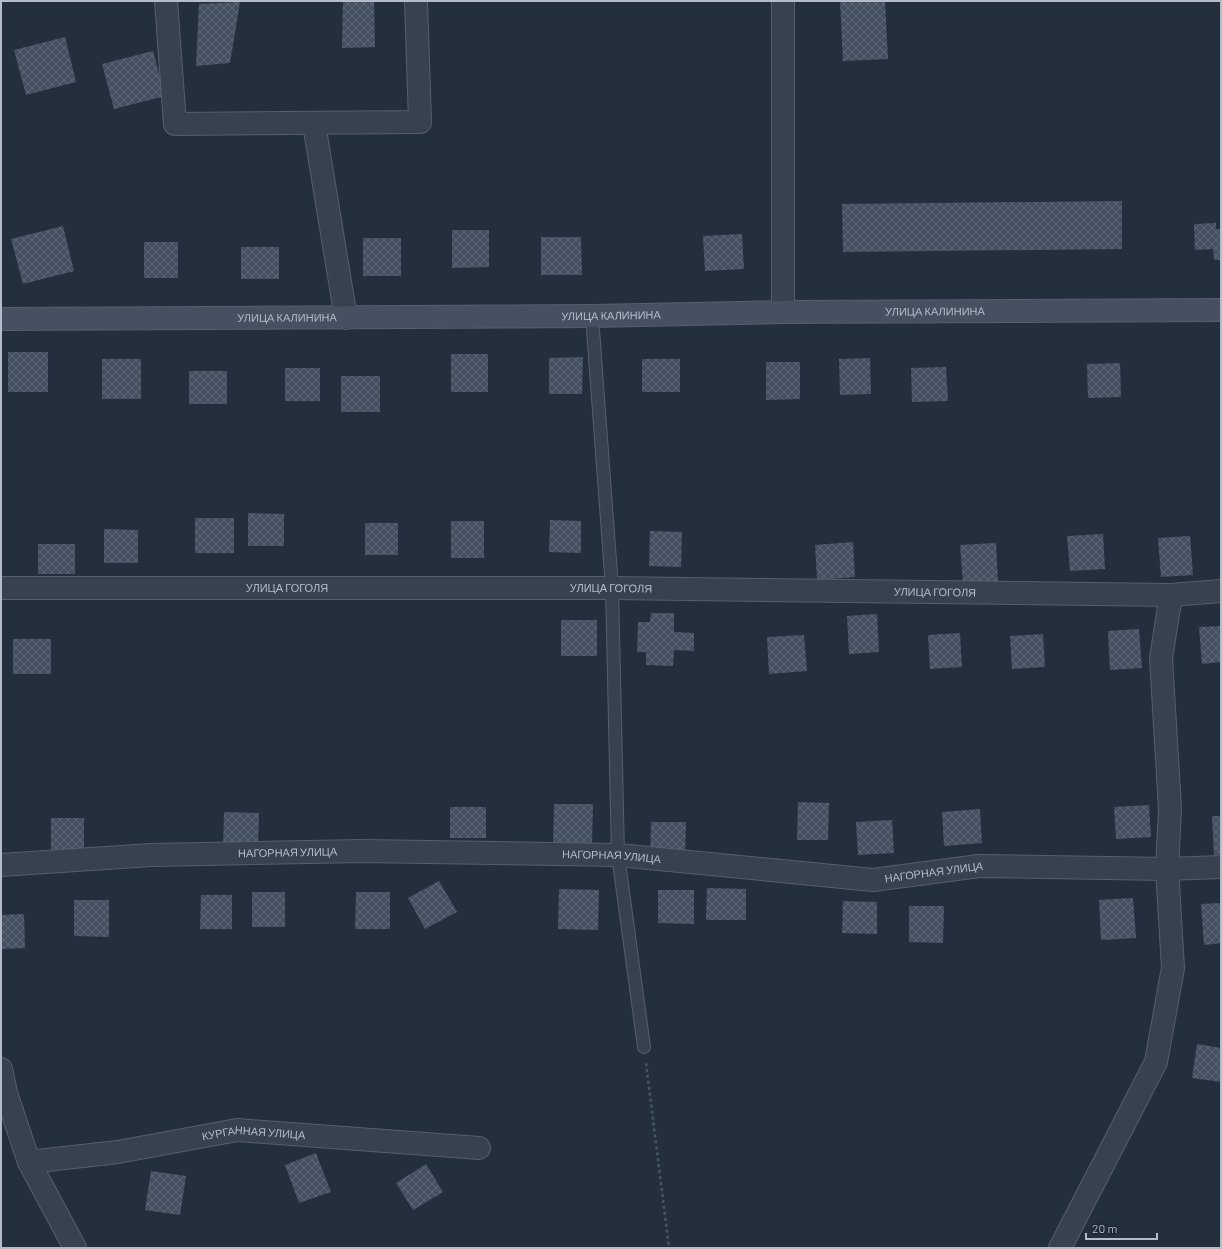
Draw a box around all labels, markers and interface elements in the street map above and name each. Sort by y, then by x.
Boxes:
street label: УЛИЦА КАЛИНИНА [885,304,985,318]
street label: УЛИЦА КАЛИНИНА [561,308,662,322]
street label: УЛИЦА КАЛИНИНА [237,310,338,324]
street label: УЛИЦА ГОГОЛЯ [246,581,328,594]
street label: УЛИЦА ГОГОЛЯ [570,581,652,595]
street label: УЛИЦА ГОГОЛЯ [894,585,976,599]
street label: НАГОРНАЯ УЛИЦА [238,844,338,859]
street label: НАГОРНАЯ УЛИЦА [562,847,662,865]
street label: НАГОРНАЯ УЛИЦА [884,859,984,884]
street label: КУРГАННАЯ УЛИЦА [201,1123,306,1142]
scale bar [1086,1215,1157,1241]
text: 20 m [1092,1221,1118,1235]

